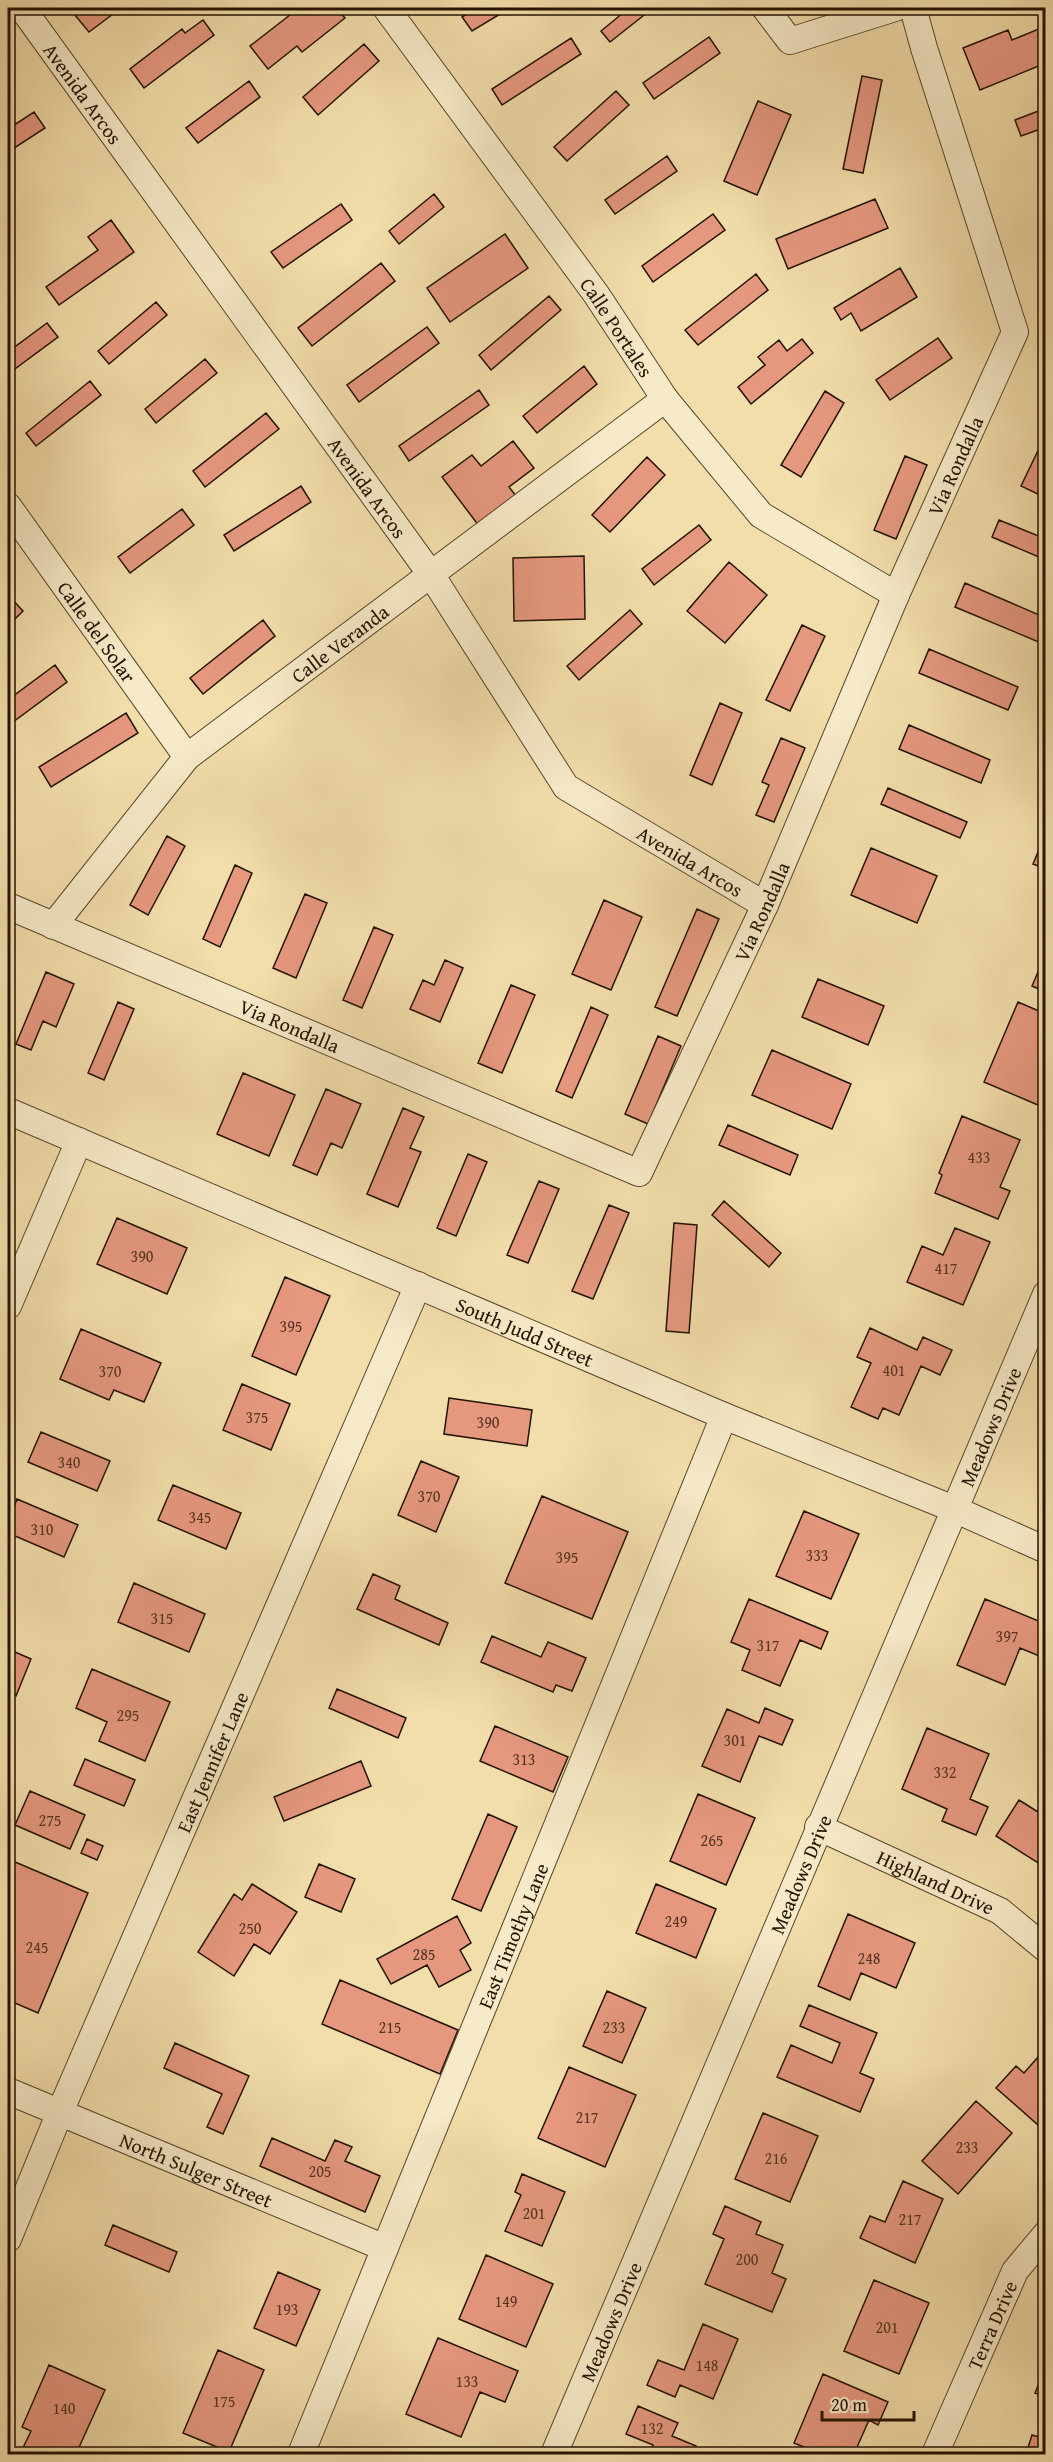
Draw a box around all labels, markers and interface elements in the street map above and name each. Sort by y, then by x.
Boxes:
street label: Avenida Arcos [37,37,130,150]
street label: Calle Portales [574,271,661,382]
street label: Via Rondalla [919,411,990,520]
street label: Avenida Arcos [321,431,414,544]
street label: Calle del Solar [51,575,144,688]
street label: Calle Veranda [284,596,395,689]
street label: Avenida Arcos [632,818,749,903]
street label: Via Rondalla [726,857,796,966]
street label: Via Rondalla [235,991,345,1060]
house number: 433 [967,1145,991,1169]
house number: 390 [130,1244,154,1268]
house number: 417 [934,1256,958,1280]
street label: South Judd Street [452,1289,598,1373]
house number: 395 [279,1314,303,1338]
house number: 401 [882,1358,906,1382]
house number: 370 [98,1359,122,1383]
street label: Meadows Drive [952,1362,1028,1491]
house number: 375 [245,1405,269,1429]
house number: 390 [476,1410,500,1434]
house number: 340 [57,1450,81,1474]
house number: 370 [417,1484,441,1508]
house number: 345 [188,1505,212,1529]
house number: 310 [30,1517,54,1541]
house number: 333 [805,1543,829,1567]
house number: 395 [555,1545,579,1569]
house number: 315 [150,1606,174,1630]
house number: 397 [995,1624,1019,1648]
house number: 317 [756,1633,780,1657]
street label: East Jennifer Lane [168,1687,255,1837]
house number: 295 [116,1703,140,1727]
house number: 301 [723,1728,747,1752]
house number: 313 [512,1747,536,1771]
house number: 332 [933,1760,957,1784]
house number: 275 [38,1808,62,1832]
street label: Meadows Drive [762,1810,838,1938]
house number: 265 [700,1828,724,1852]
street label: Highland Drive [873,1842,999,1921]
street label: East Timothy Lane [470,1858,555,2013]
house number: 249 [664,1909,688,1933]
house number: 250 [238,1916,262,1940]
house number: 245 [25,1935,49,1959]
house number: 285 [412,1942,436,1966]
house number: 248 [857,1946,881,1970]
house number: 215 [378,2015,402,2039]
house number: 233 [602,2015,626,2039]
house number: 217 [575,2105,599,2129]
street label: North Sulger Street [115,2125,277,2214]
house number: 233 [955,2135,979,2159]
house number: 216 [764,2146,788,2170]
house number: 205 [308,2159,332,2183]
house number: 201 [522,2201,546,2225]
house number: 217 [898,2207,922,2231]
house number: 200 [735,2247,759,2271]
street label: Meadows Drive [572,2257,648,2386]
street label: Terra Drive [959,2276,1024,2374]
house number: 149 [494,2289,518,2313]
house number: 193 [275,2297,299,2321]
house number: 201 [875,2315,899,2339]
house number: 148 [695,2353,719,2377]
house number: 133 [455,2369,479,2393]
scale bar [822,2384,914,2422]
house number: 175 [212,2389,236,2413]
text: 20 m [831,2391,867,2418]
house number: 140 [52,2396,76,2420]
house number: 132 [640,2416,664,2440]

